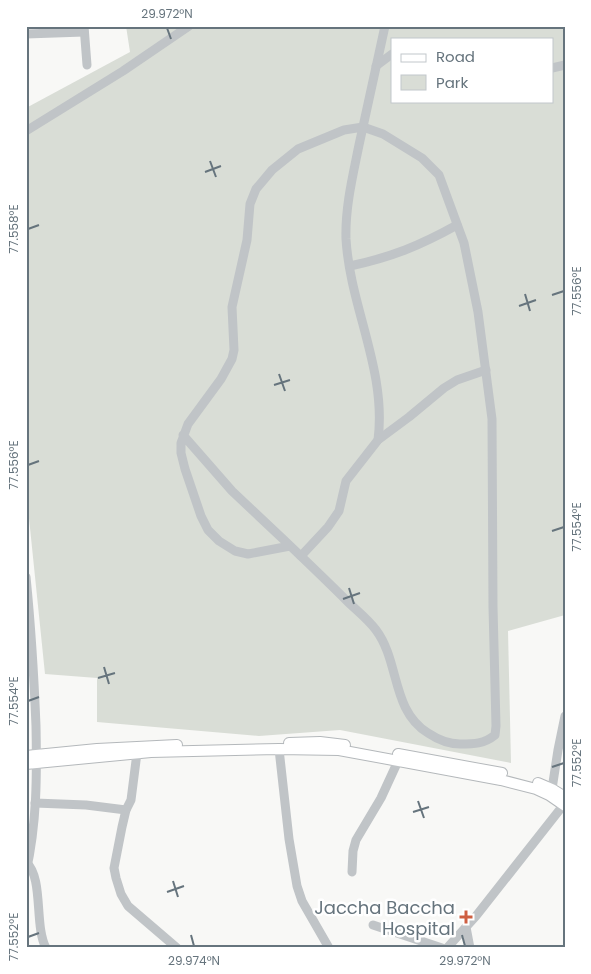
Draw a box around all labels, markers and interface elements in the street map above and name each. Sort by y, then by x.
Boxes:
text: 29.972°N [141,5,193,22]
legend [391,38,554,102]
text: Road [436,46,475,67]
text: Park [436,72,468,93]
text: 77.558°E [5,204,22,254]
text: 77.556°E [568,266,585,316]
text: 77.556°E [5,440,22,490]
text: 77.554°E [568,502,585,552]
text: 77.554°E [5,676,22,726]
text: 77.552°E [568,739,585,787]
place label: Jaccha Baccha Hospital [314,895,455,941]
marker: Jaccha Baccha Hospital [459,910,473,924]
text: 77.552°E [5,913,22,961]
text: 29.974°N [168,952,220,969]
text: 29.972°N [439,952,491,969]

